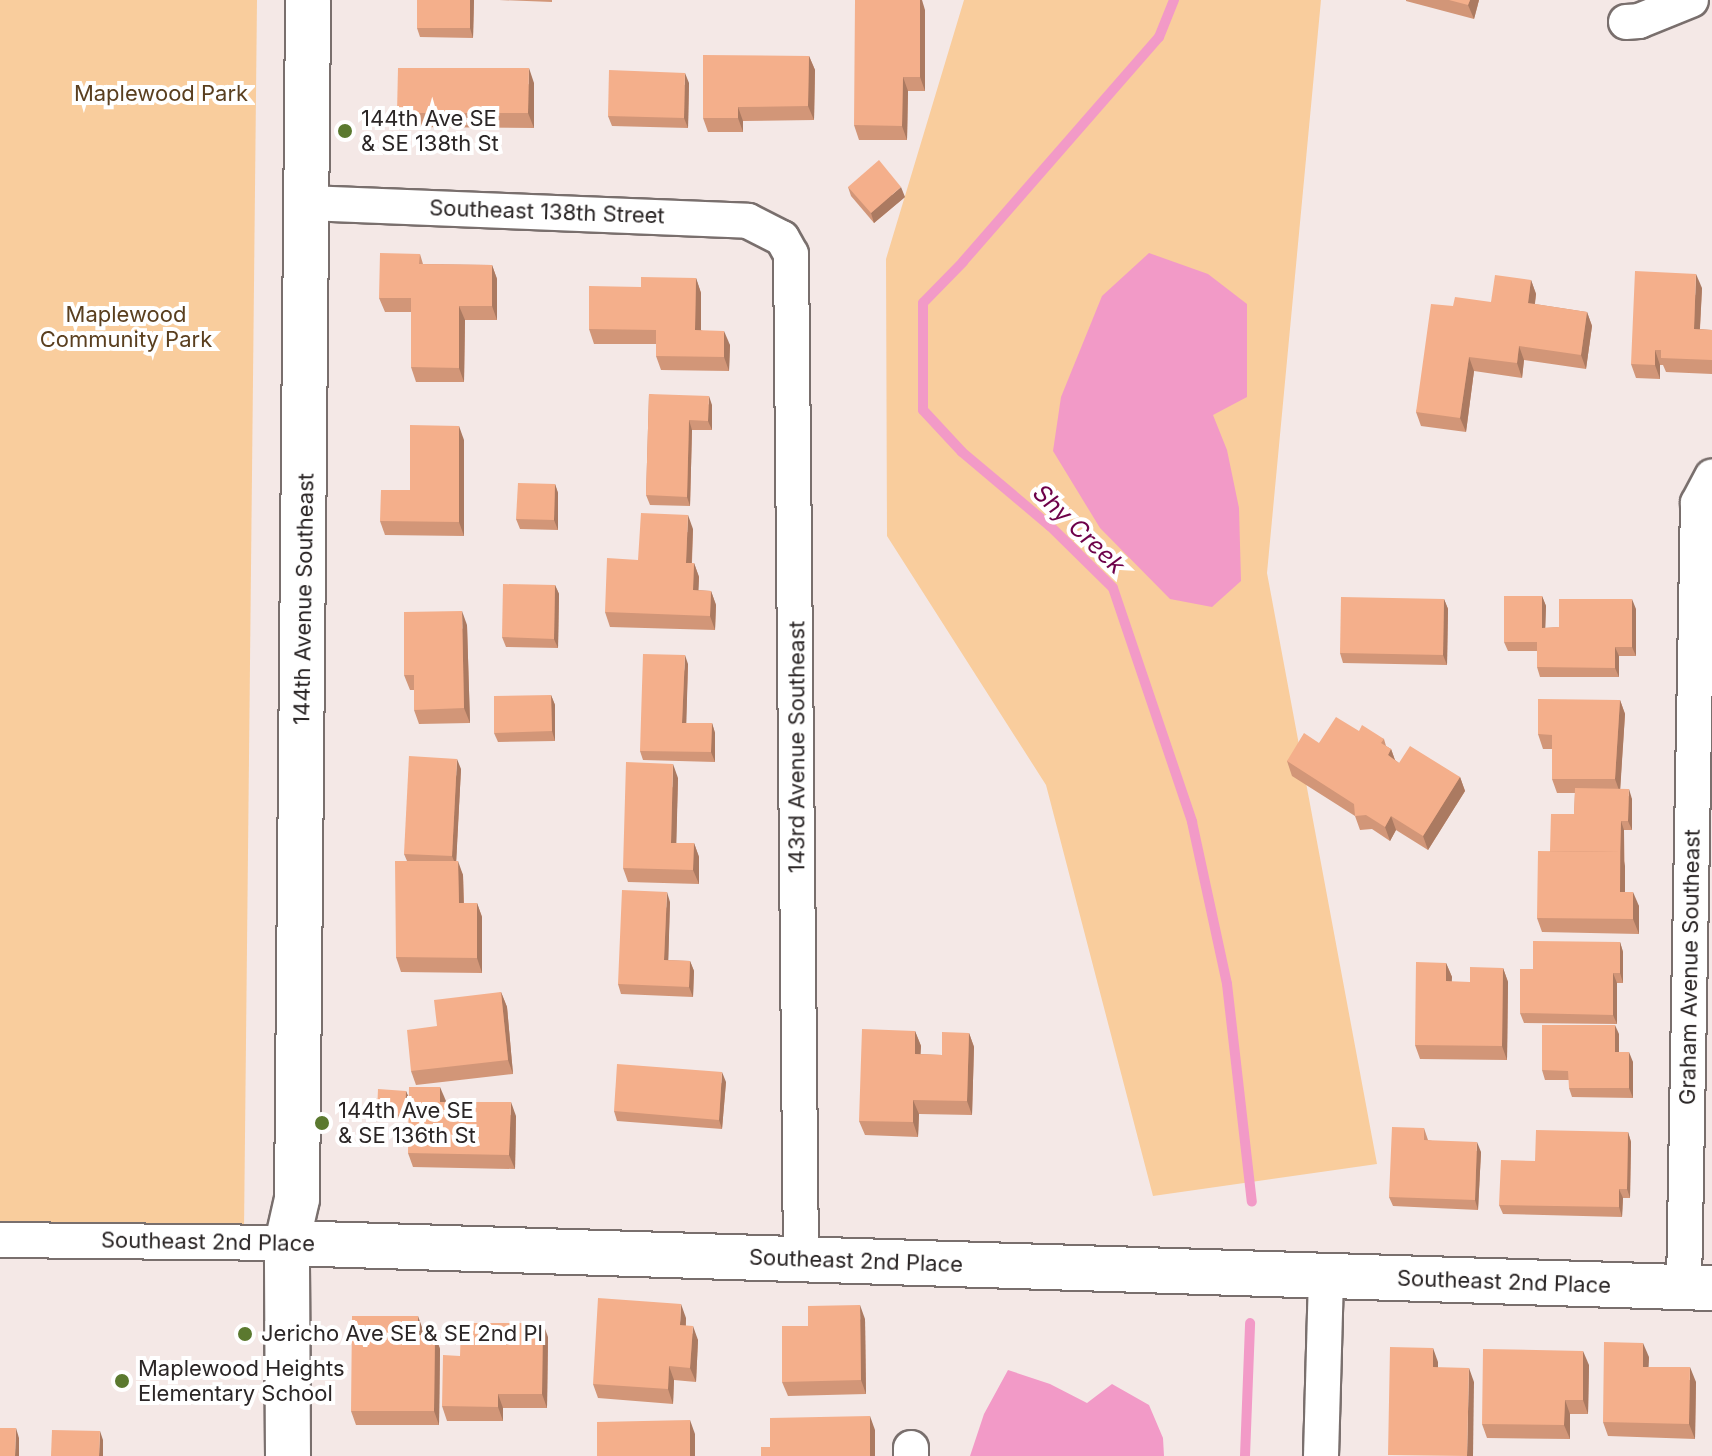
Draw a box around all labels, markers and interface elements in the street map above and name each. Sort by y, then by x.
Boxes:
park label: Maplewood Park [74,81,248,107]
place label: 144th Ave SE & SE 138th St [361,105,499,156]
marker: 144th Ave SE & SE 138th St [336,122,354,140]
street label: Southeast 138th Street [429,195,665,229]
park label: Maplewood Community Park [40,301,212,352]
street label: 144th Avenue Southeast [289,473,319,725]
water label: Shy Creek [1027,478,1131,580]
street label: 143rd Avenue Southeast [784,621,810,873]
street label: Graham Avenue Southeast [1674,829,1706,1105]
place label: 144th Ave SE & SE 136th St [338,1097,476,1148]
marker: 144th Ave SE & SE 136th St [313,1114,331,1132]
street label: Southeast 2nd Place [101,1227,315,1257]
street label: Southeast 2nd Place [749,1244,963,1278]
street label: Southeast 2nd Place [1397,1265,1611,1299]
place label: Jericho Ave SE & SE 2nd Pl [261,1321,543,1347]
marker: Jericho Ave SE & SE 2nd Pl [236,1325,254,1343]
place label: Maplewood Heights Elementary School [138,1355,345,1406]
marker: Maplewood Heights Elementary School [113,1372,131,1390]

